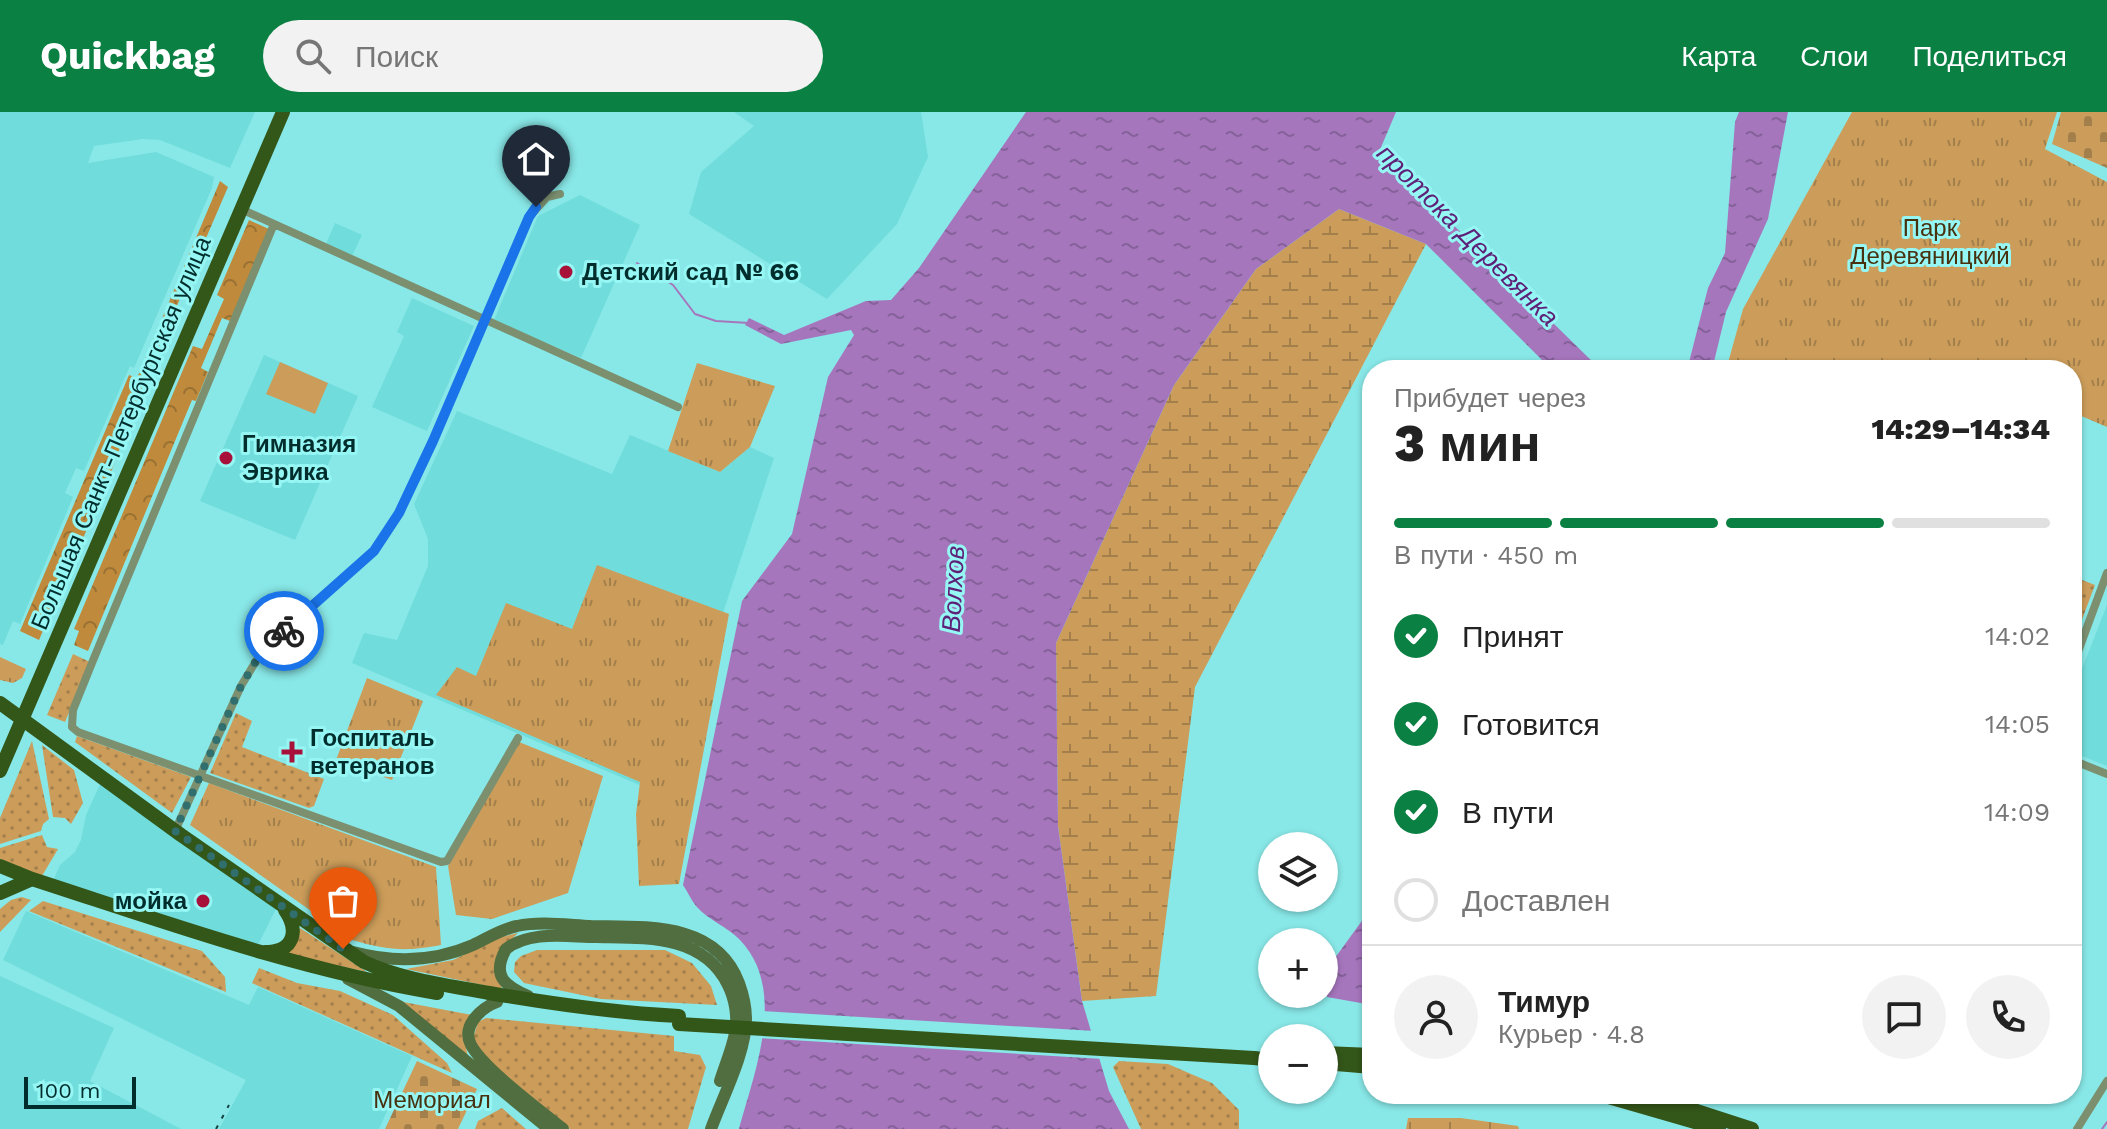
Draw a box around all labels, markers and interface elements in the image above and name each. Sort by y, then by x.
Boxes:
search box [263,20,823,92]
text: Quickbag [40,34,215,78]
icon: search [291,34,335,78]
text: Поиск [355,39,438,74]
text: Карта [1681,40,1756,73]
text: Слои [1800,40,1868,73]
text: Поделиться [1912,40,2067,73]
pin [502,125,570,207]
icon: home [514,137,558,181]
water label: протока Деревянка [1371,138,1565,332]
park label: Парк Деревяницкий [1850,214,2010,270]
street label: Большая Санкт-Петербургская улица [25,232,217,634]
place label: Детский сад № 66 [582,258,799,286]
marker: Детский сад № 66 [557,263,575,281]
text: Прибудет через [1394,383,1586,413]
text: 14:29–14:34 [1871,411,2050,446]
text: 3 мин [1394,413,1541,474]
place label: Гимназия Эврика [242,430,356,486]
marker: Гимназия Эврика [217,449,235,467]
text: В пути · 450 m [1394,540,1578,570]
water label: Волхов [936,545,970,633]
courier [244,591,324,671]
icon: bike [262,609,306,653]
icon: check [1394,614,1438,658]
text: Принят [1462,619,1564,654]
text: 14:02 [1985,621,2050,651]
icon: check [1394,702,1438,746]
text: Готовится [1462,707,1600,742]
text: 14:05 [1985,709,2050,739]
place label: Госпиталь ветеранов [310,724,435,780]
marker: Госпиталь ветеранов [281,741,303,763]
icon: check [1394,790,1438,834]
text: В пути [1462,795,1554,830]
text: 14:09 [1984,797,2050,827]
map controls [1258,832,1338,1104]
button: layers [1258,832,1338,912]
pin [309,867,377,949]
icon: bag [321,879,365,923]
text: Доставлен [1462,883,1610,918]
place label: мойка [115,887,188,915]
marker: мойка [194,892,212,910]
button: + [1258,928,1338,1008]
button: person [1394,975,1478,1059]
button: chat [1862,975,1946,1059]
button: phone [1966,975,2050,1059]
text: Тимур [1498,984,1590,1019]
text: Курьер · 4.8 [1498,1019,1645,1049]
button: − [1258,1024,1338,1104]
scale bar [24,1073,136,1109]
text: 100 m [36,1078,100,1103]
park label: Мемориал [373,1086,491,1114]

